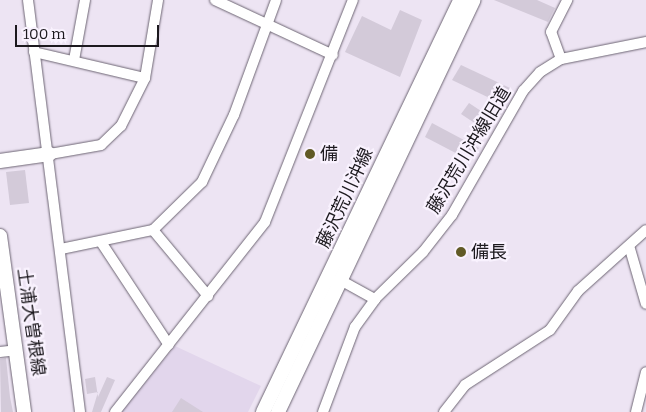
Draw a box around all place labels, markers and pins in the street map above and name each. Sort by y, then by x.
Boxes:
place label: 備 [320,143,338,165]
marker: 備 [304,148,316,160]
place label: 備長 [471,241,507,263]
marker: 備長 [455,246,467,258]

